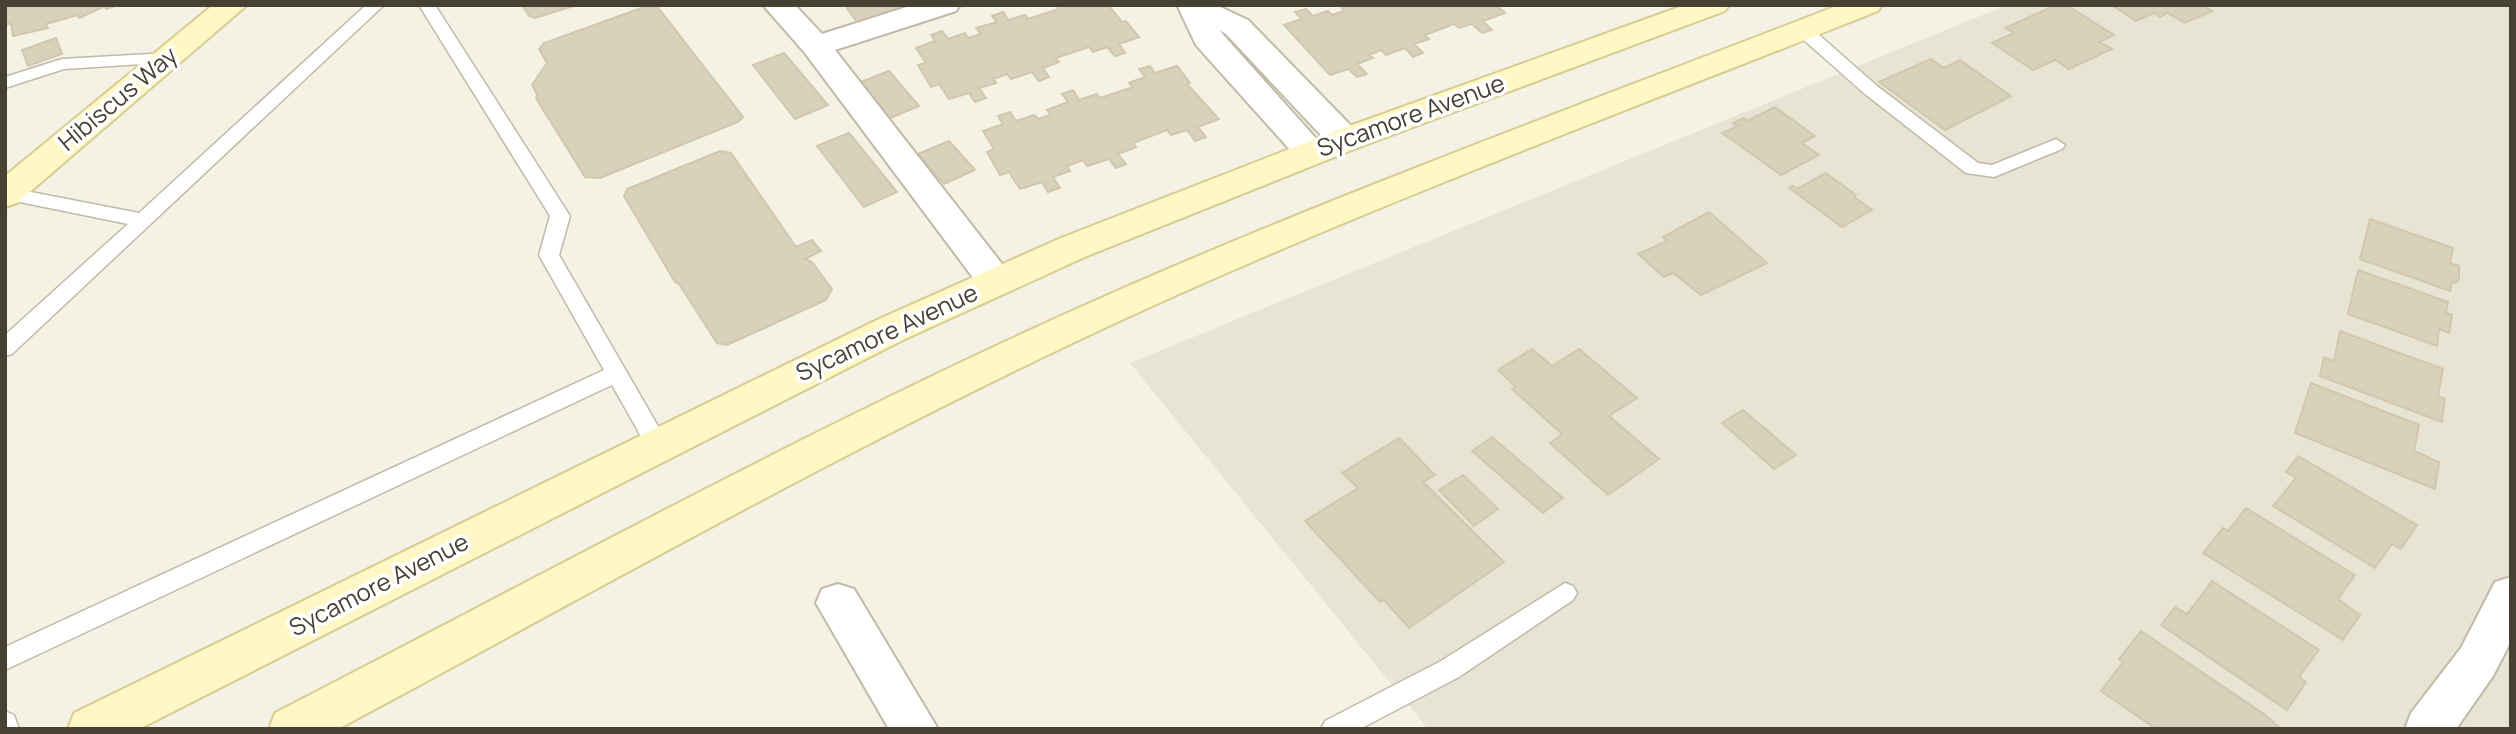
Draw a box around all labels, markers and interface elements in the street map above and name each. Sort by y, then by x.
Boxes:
street label: Hibiscus Way [50,38,184,157]
street label: Sycamore Avenue [1312,65,1509,164]
street label: Sycamore Avenue [790,275,983,388]
street label: Sycamore Avenue [283,524,474,643]

